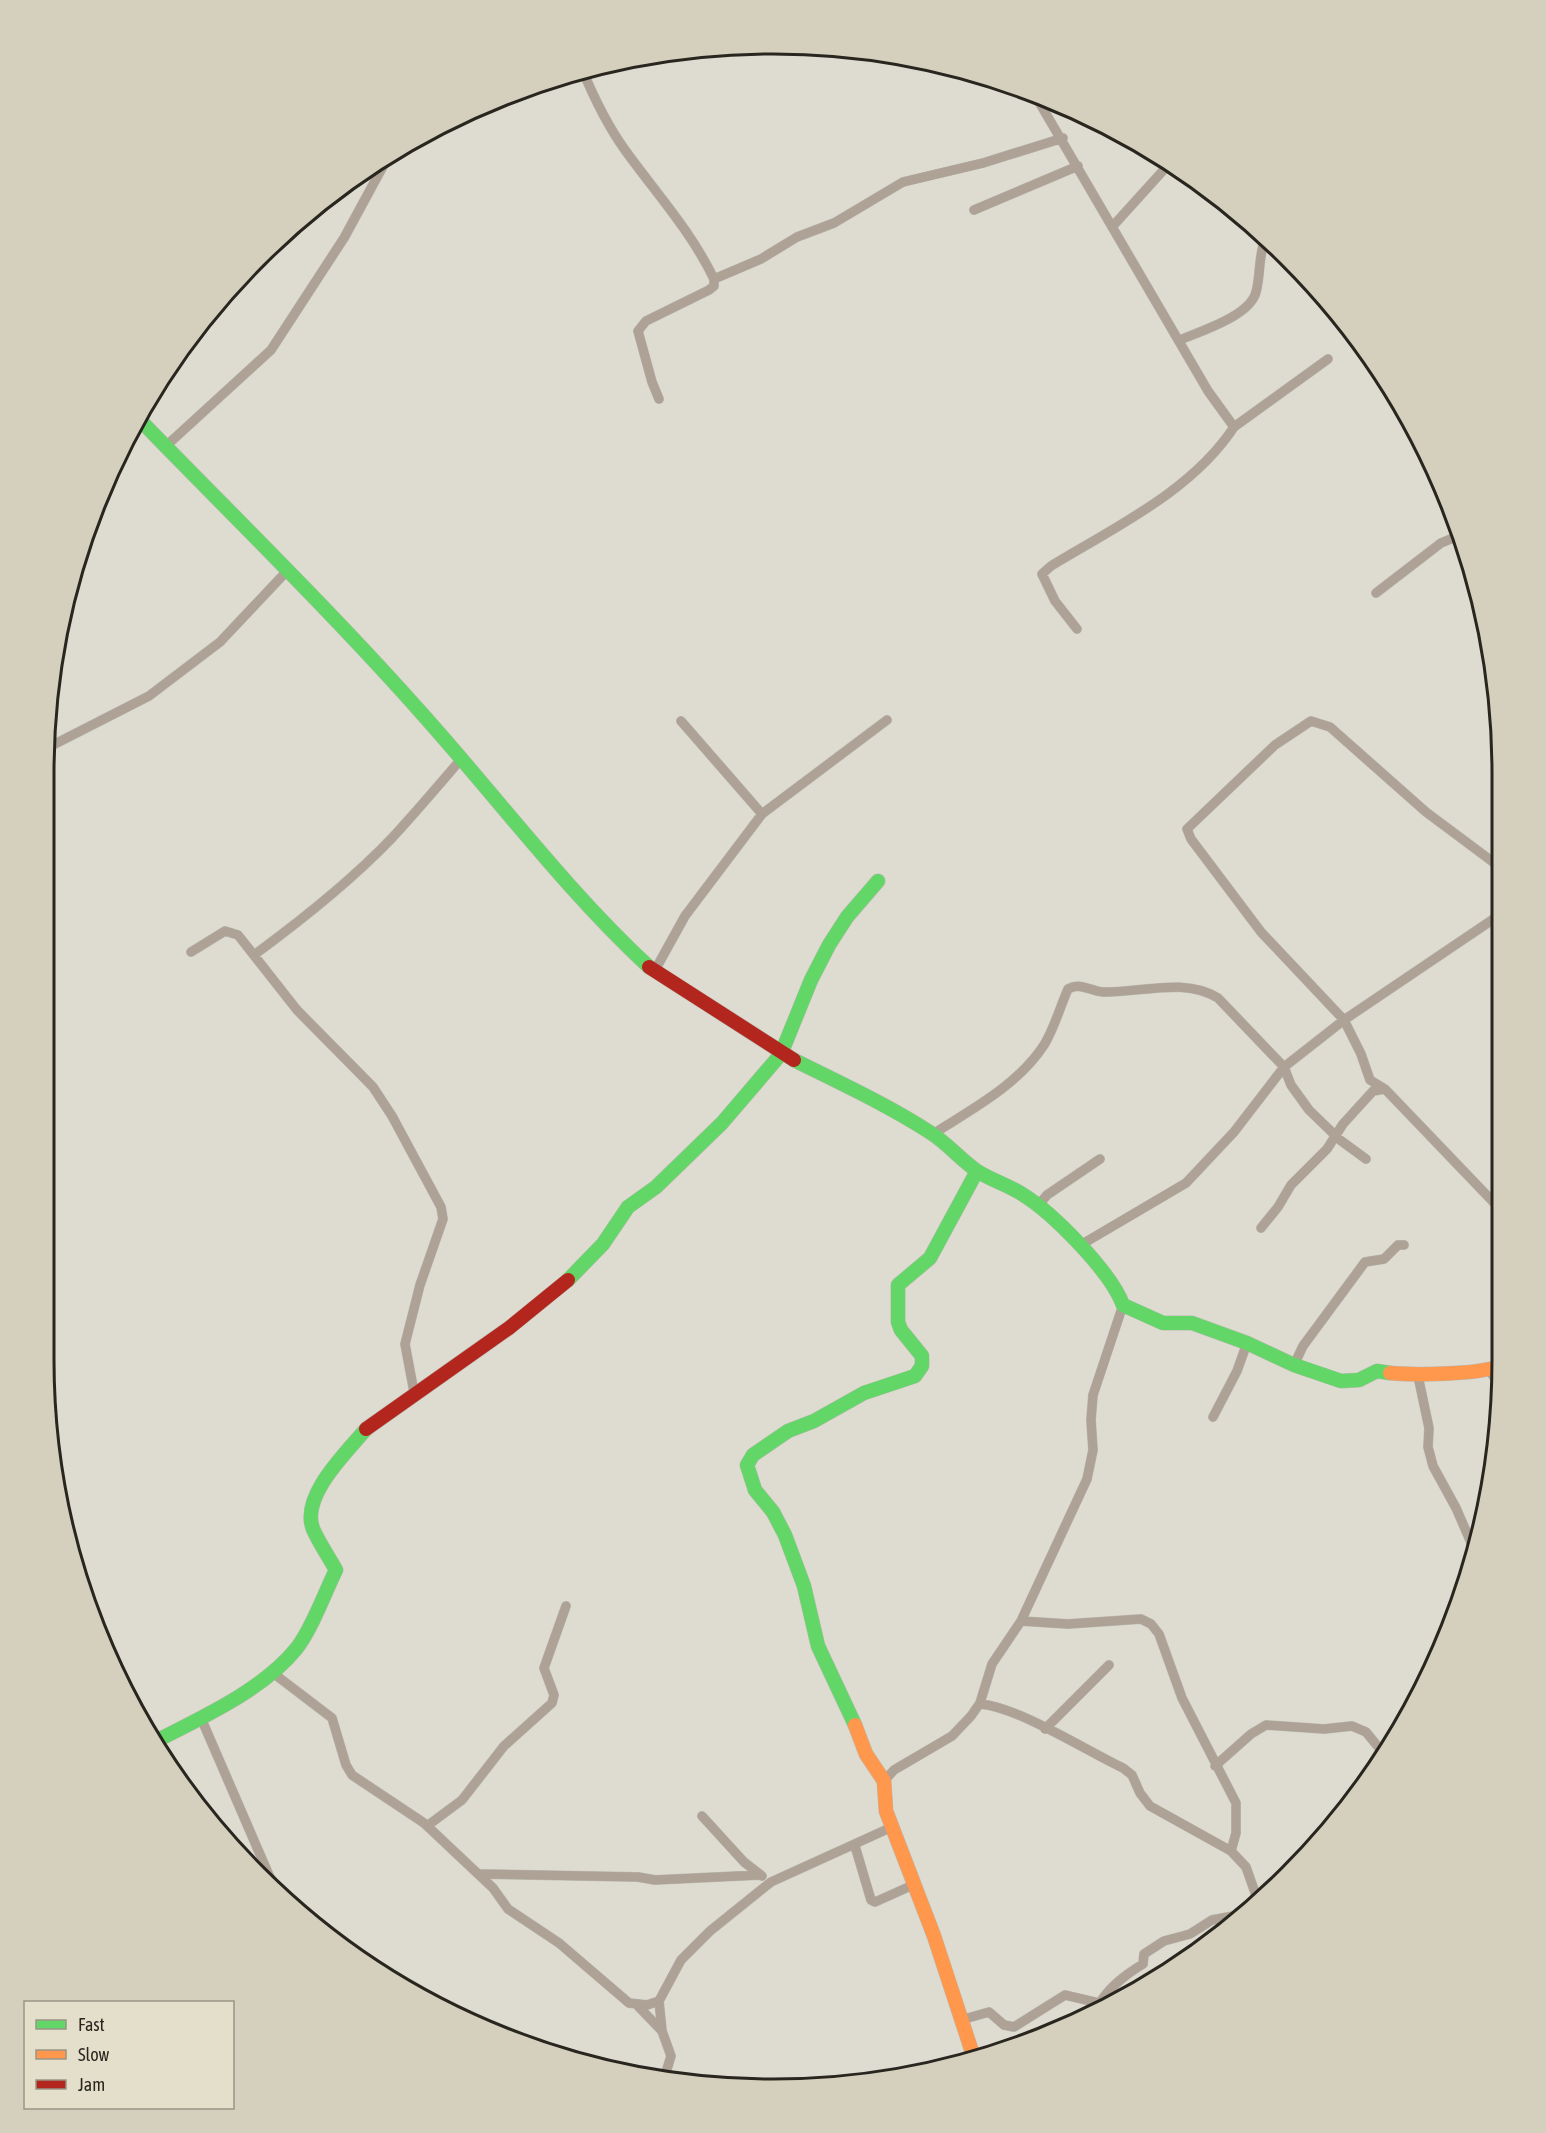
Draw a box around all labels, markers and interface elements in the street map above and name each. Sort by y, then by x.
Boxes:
legend [24,2001,234,2109]
text: Fast [78,2014,105,2035]
text: Slow [78,2044,109,2065]
text: Jam [78,2074,105,2095]

